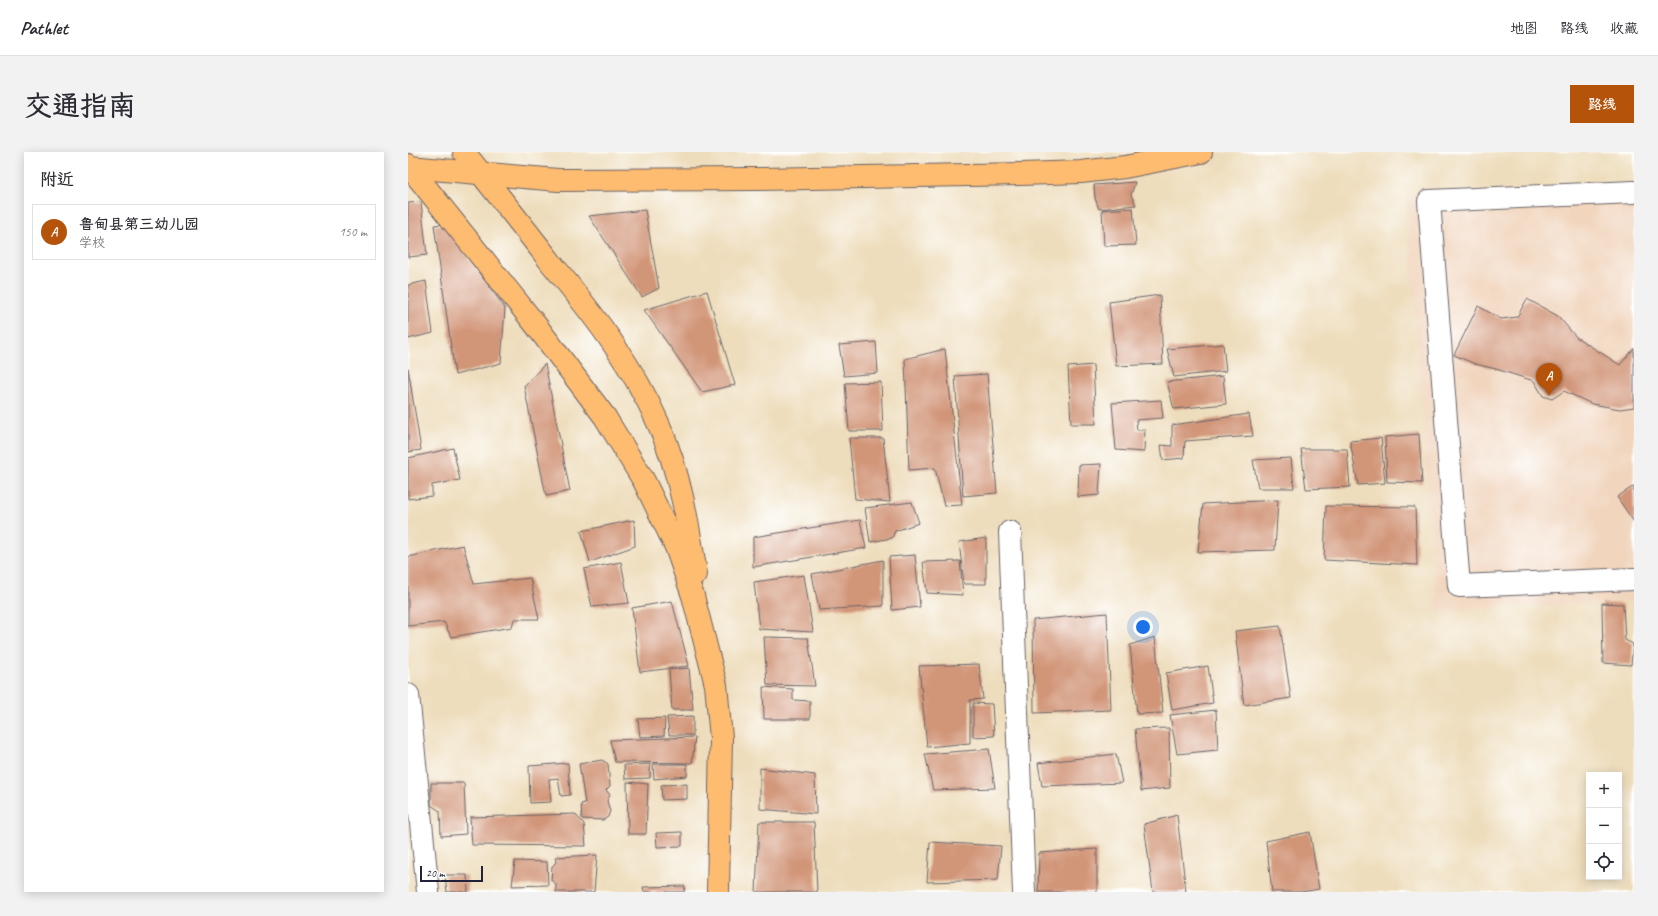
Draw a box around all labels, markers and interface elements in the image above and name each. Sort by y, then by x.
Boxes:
text: Pathlet [20,16,68,40]
text: 地图 [1510,20,1538,37]
text: 路线 [1560,20,1588,37]
text: 收藏 [1610,20,1638,37]
button: 路线 [1570,85,1634,123]
text: 交通指南 [24,88,136,123]
text: 附近 [40,169,74,190]
text: 鲁甸县第三幼儿园 [79,215,199,234]
text: A [51,224,57,240]
text: 150 m [339,224,367,240]
text: 学校 [79,235,105,251]
pin: A [1536,363,1562,396]
your location [1133,617,1153,637]
map controls [1586,772,1622,880]
button: + [1586,772,1622,808]
button: − [1586,808,1622,844]
button: locate [1586,844,1622,880]
scale bar [420,864,483,883]
text: 20 m [426,866,445,880]

